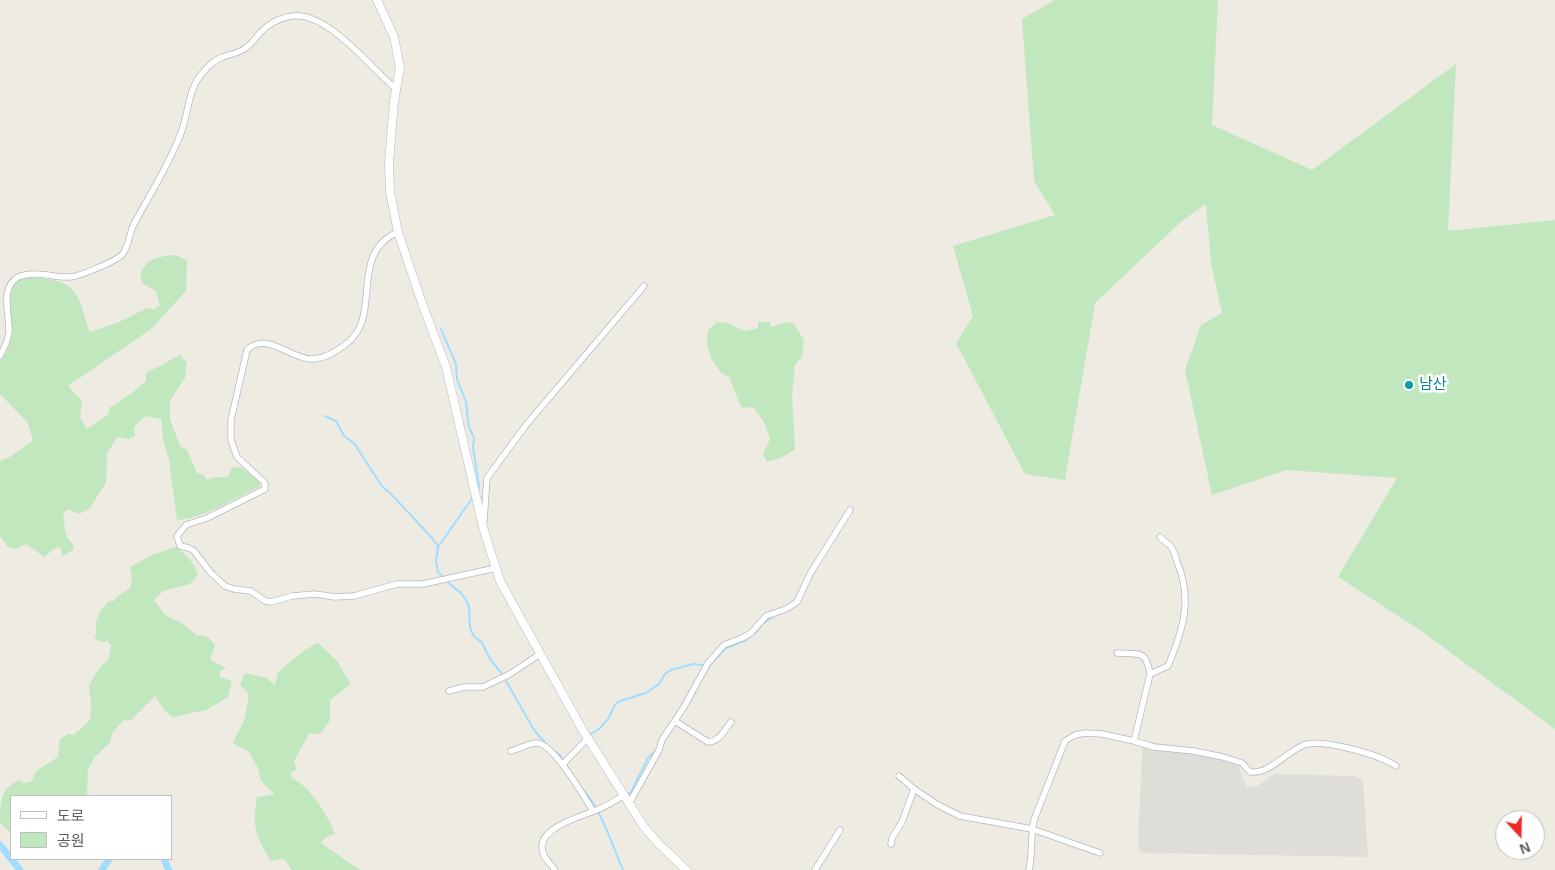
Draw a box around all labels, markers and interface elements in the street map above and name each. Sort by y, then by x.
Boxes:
place label: 남산 [1419,376,1447,394]
marker: 남산 [1403,379,1415,391]
legend [10,795,172,860]
text: 도로 [57,807,85,824]
north arrow [1495,810,1545,860]
text: 공원 [57,832,85,849]
text: N [1517,839,1533,857]

